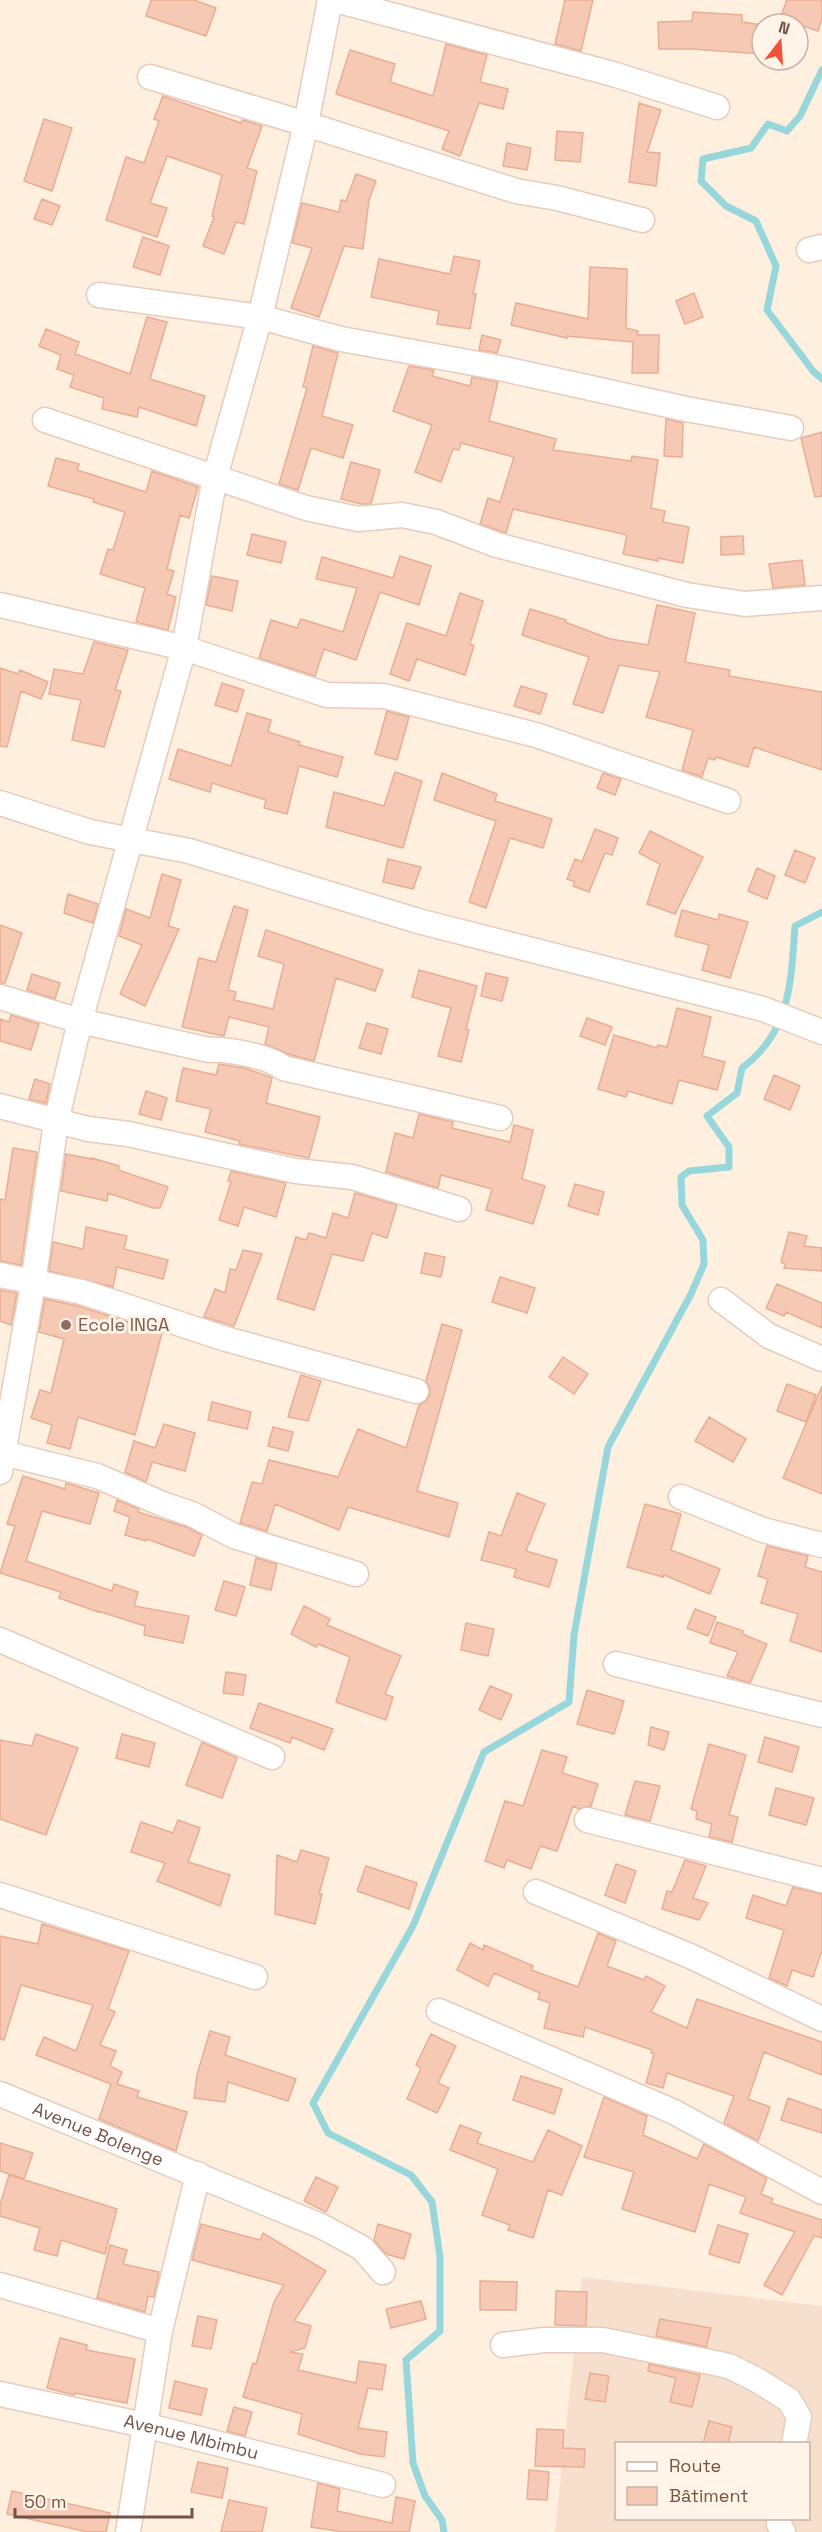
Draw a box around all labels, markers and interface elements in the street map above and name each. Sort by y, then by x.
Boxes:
north arrow [750,12,810,72]
text: N [776,17,792,40]
place label: Ecole INGA [78,1313,169,1336]
marker: Ecole INGA [59,1318,73,1332]
street label: Avenue Bolenge [29,2097,167,2171]
street label: Avenue Mbimbu [122,2409,261,2464]
legend [615,2442,810,2520]
text: Route [669,2454,721,2477]
scale bar [15,2481,192,2519]
text: Bâtiment [669,2484,749,2507]
text: 50 m [24,2490,66,2513]

